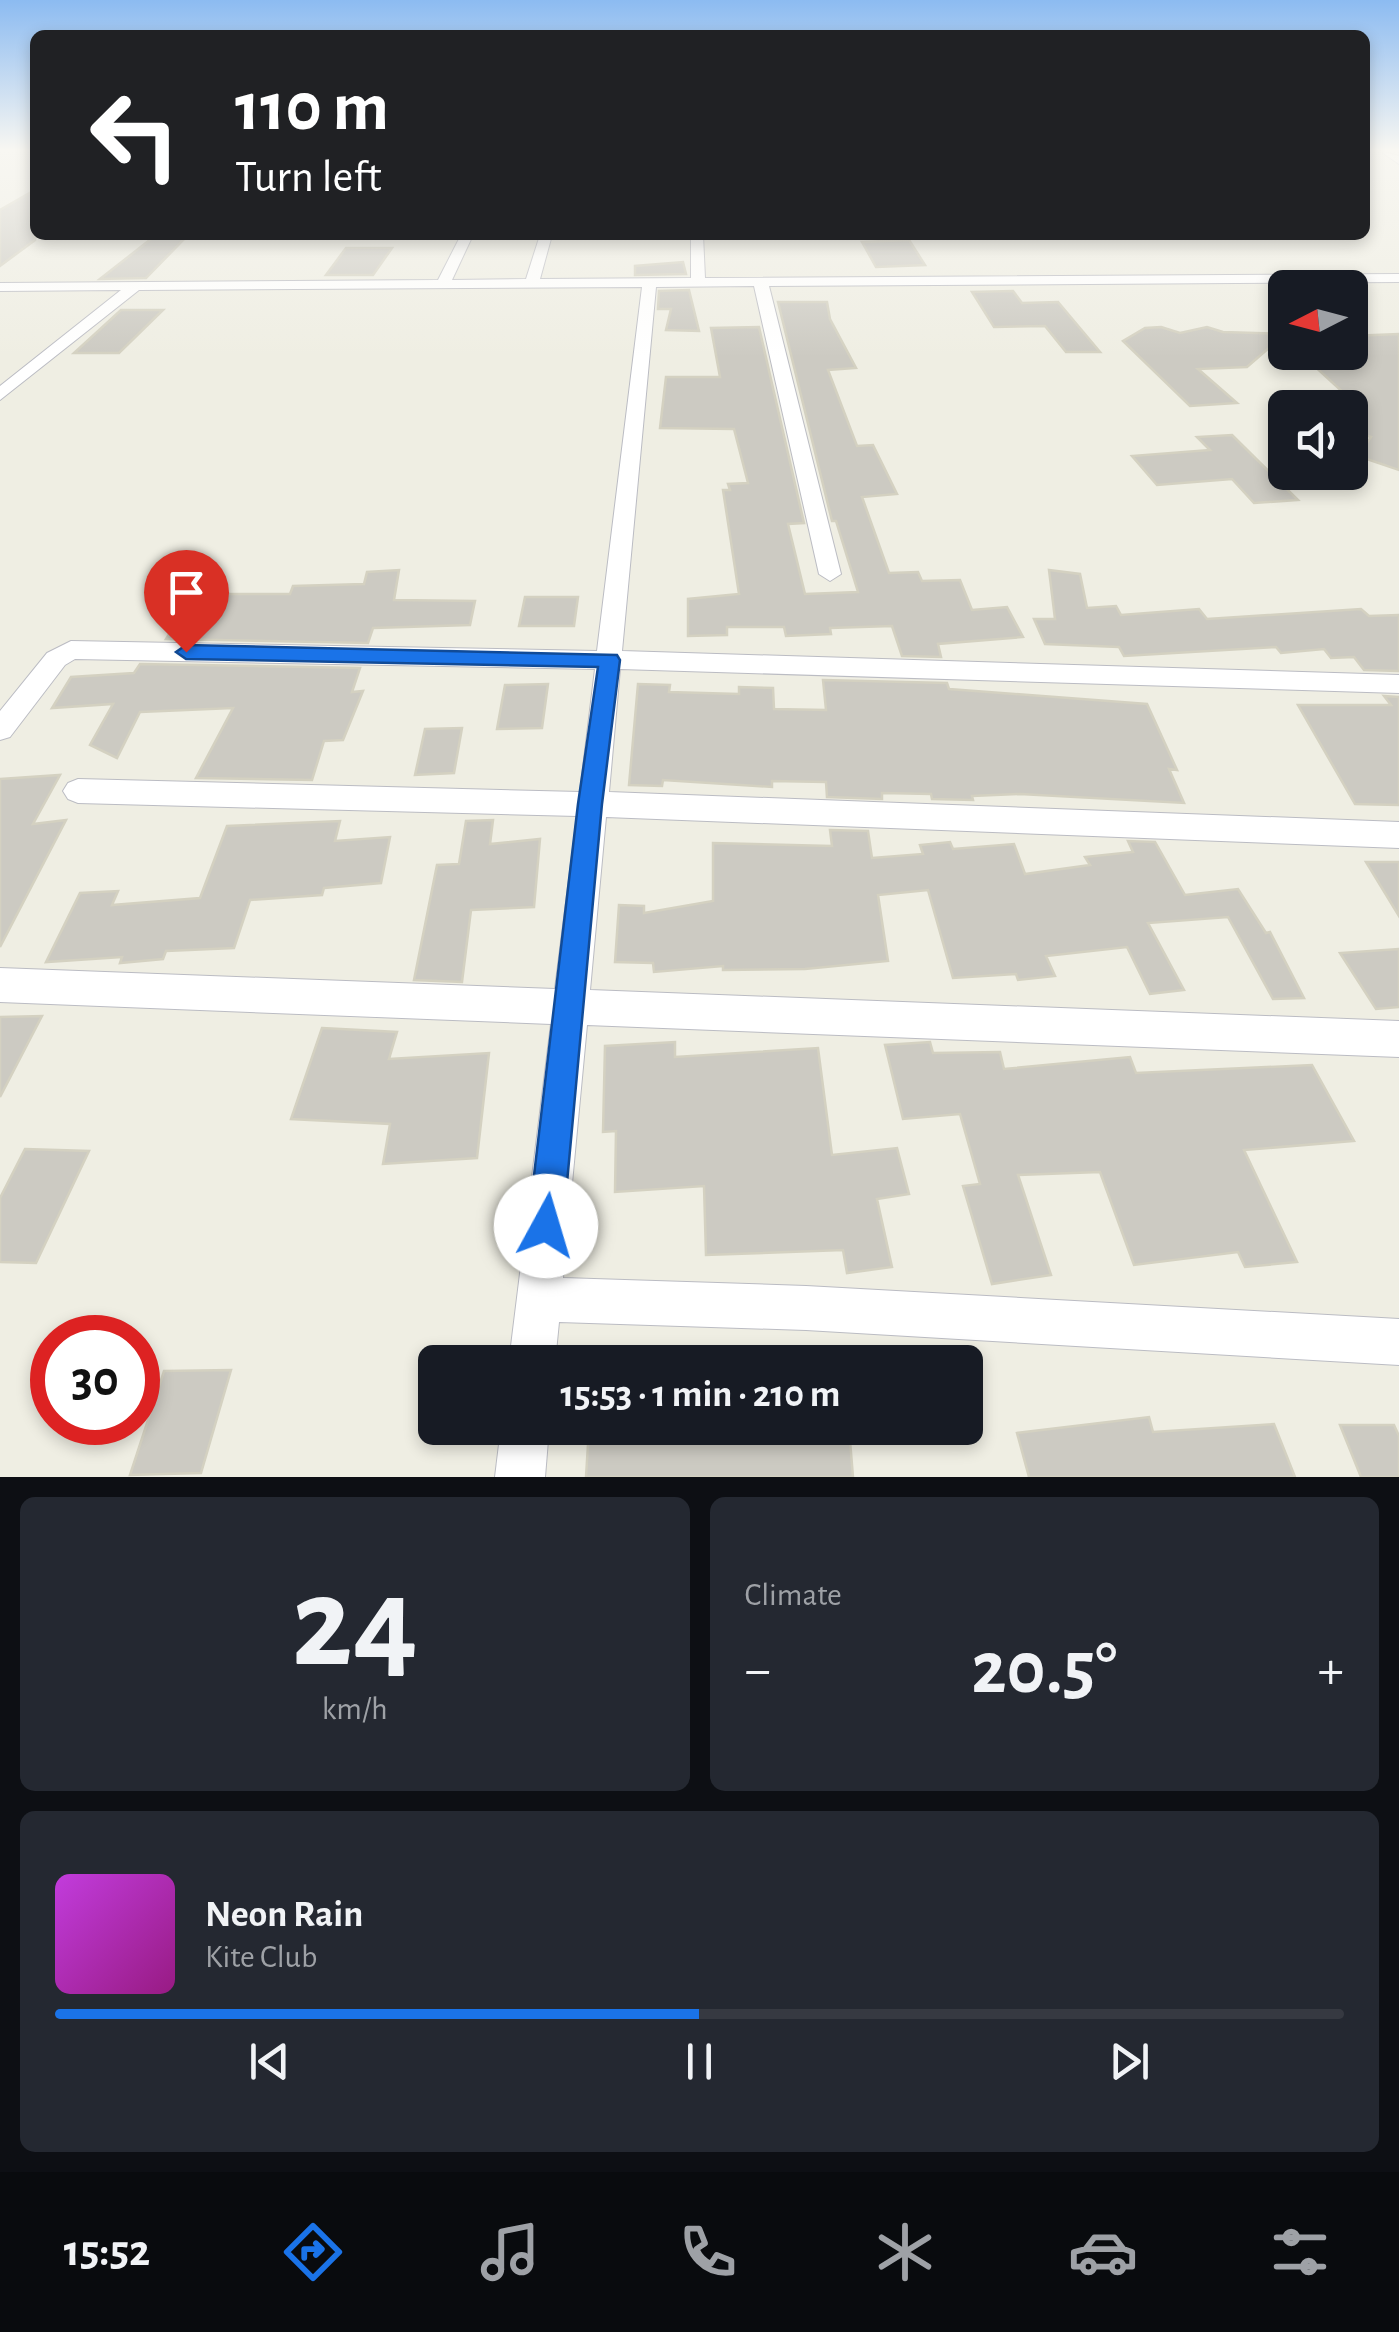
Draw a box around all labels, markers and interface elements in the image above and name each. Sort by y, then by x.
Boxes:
icon: left [70,70,200,200]
text: 110 m [235,73,389,143]
text: Turn left [235,155,382,200]
north arrow [1268,270,1368,370]
map controls [1268,270,1368,490]
button: sound [1268,390,1368,490]
pin [144,550,229,653]
icon: arrive [159,565,214,620]
position arrow [494,1174,598,1278]
speed limit sign: 30 [30,1315,160,1445]
text: 15:53 · 1 min · 210 m [561,1376,840,1414]
text: 24 [291,1560,418,1690]
text: Climate [745,1579,842,1611]
text: 20.5° [971,1632,1117,1707]
text: − [745,1643,771,1698]
text: + [1318,1643,1344,1698]
text: km/h [322,1693,388,1725]
text: Neon Rain [205,1896,363,1934]
text: Kite Club [205,1941,317,1973]
icon: previous [242,2034,297,2089]
icon: pause [672,2034,727,2089]
icon: next [1102,2034,1157,2089]
icon: directions [278,2217,348,2287]
icon: music [475,2217,545,2287]
icon: phone [673,2217,743,2287]
icon: climate [870,2217,940,2287]
icon: car [1068,2217,1138,2287]
icon: filters [1265,2217,1335,2287]
text: 15:52 [64,2229,150,2274]

